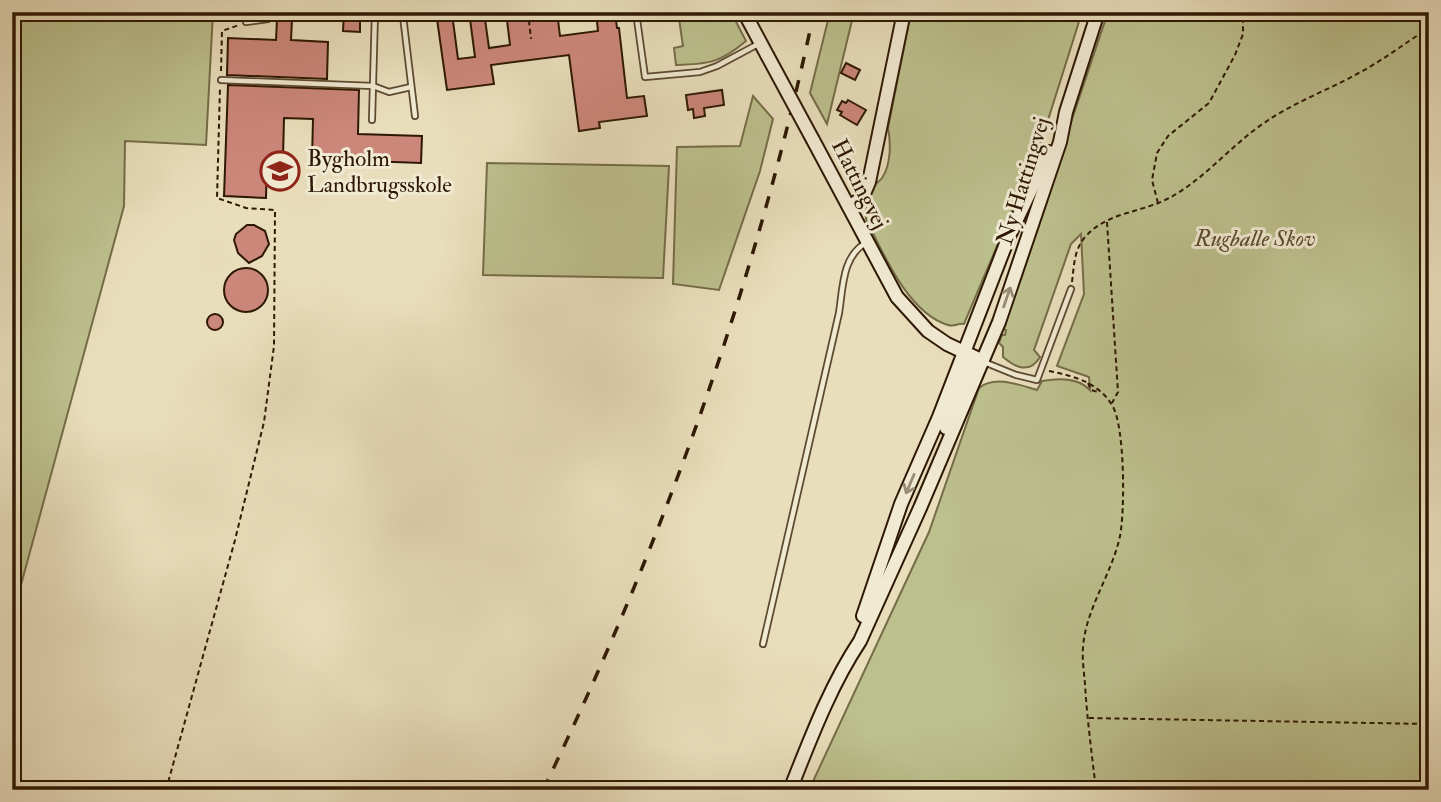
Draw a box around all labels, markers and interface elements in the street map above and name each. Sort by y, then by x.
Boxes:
street label: Ny Hattingvej [990,113,1056,249]
street label: Hattingvej [825,134,895,234]
place label: Bygholm Landbrugsskole [307,144,452,199]
school or university icon: Bygholm Landbrugsskole [259,150,301,192]
park label: Rugballe Skov [1194,224,1315,253]
one-way arrow [1002,287,1014,309]
one-way arrow [903,472,916,494]

